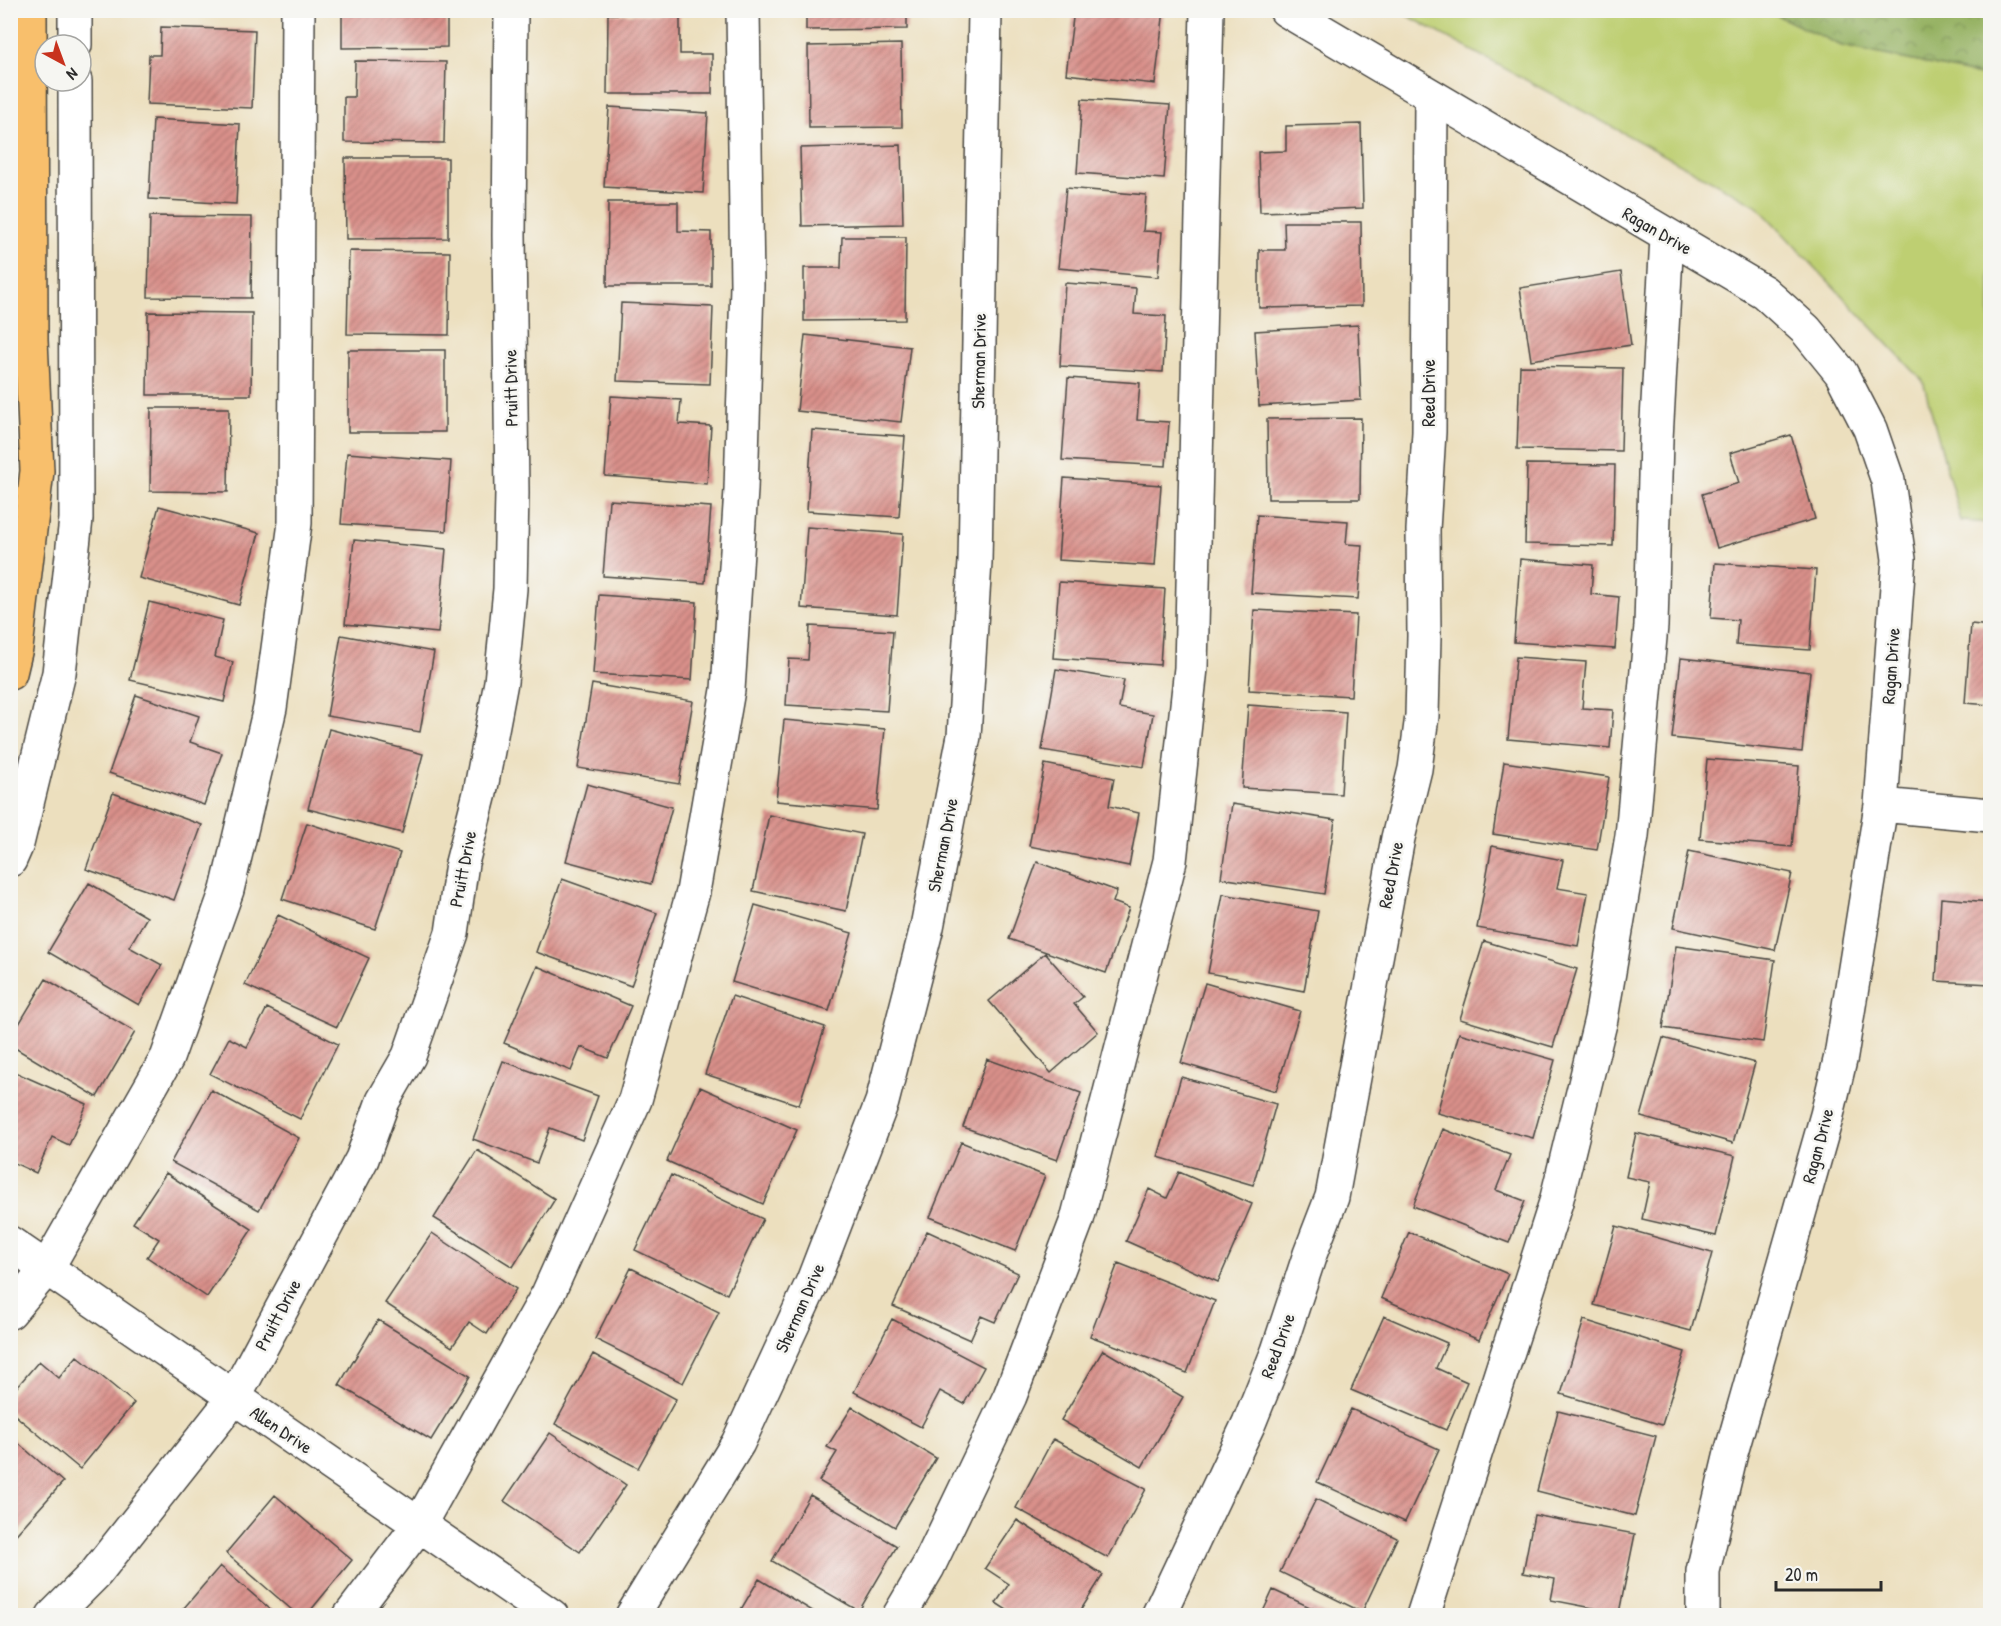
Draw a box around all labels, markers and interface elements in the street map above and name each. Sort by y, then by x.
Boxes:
north arrow [33,33,93,93]
text: N [62,63,83,86]
street label: Ragan Drive [1618,201,1697,261]
street label: Sherman Drive [965,313,992,409]
street label: Pruitt Drive [497,349,524,427]
street label: Reed Drive [1416,359,1441,427]
street label: Ragan Drive [1875,627,1906,705]
street label: Sherman Drive [921,796,964,894]
street label: Pruitt Drive [443,829,482,909]
street label: Reed Drive [1372,839,1409,910]
street label: Ragan Drive [1796,1106,1839,1186]
street label: Sherman Drive [769,1259,830,1356]
street label: Pruitt Drive [248,1275,307,1355]
street label: Reed Drive [1254,1310,1301,1382]
street label: Allen Drive [245,1400,317,1459]
scale bar [1776,1554,1881,1592]
text: 20 m [1785,1562,1818,1587]

